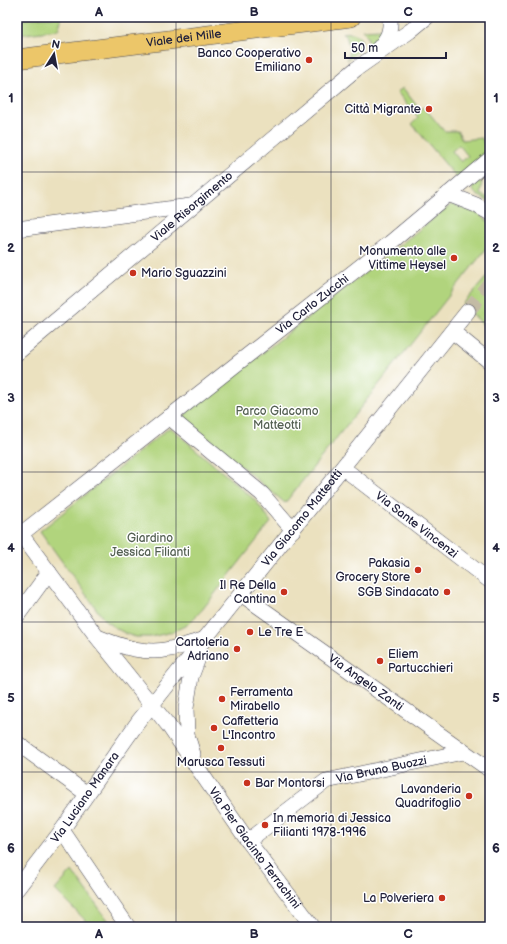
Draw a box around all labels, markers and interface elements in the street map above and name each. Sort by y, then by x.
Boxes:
text: A [94,4,103,20]
text: B [249,4,259,20]
text: C [403,4,413,20]
street label: Viale dei Mille [145,26,222,50]
north arrow [34,34,74,74]
scale bar [345,34,446,60]
text: N [51,38,61,52]
text: 50 m [351,41,378,56]
place label: Banco Cooperativo Emiliano [197,46,301,75]
marker: Banco Cooperativo Emiliano [304,55,314,65]
text: 1 [8,90,14,106]
text: 1 [493,90,499,106]
place label: Città Migrante [344,102,421,117]
marker: Città Migrante [424,104,434,114]
street label: Viale Risorgimento [148,168,236,245]
text: 2 [7,240,15,256]
text: 2 [492,240,500,256]
place label: Monumento alle Vittime Heysel [359,244,446,273]
marker: Monumento alle Vittime Heysel [449,253,459,263]
place label: Mario Sguazzini [141,266,227,281]
marker: Mario Sguazzini [128,268,138,278]
street label: Via Carlo Zucchi [273,271,352,338]
text: 3 [7,390,15,406]
text: 3 [492,390,500,406]
park label: Parco Giacomo Matteotti [236,404,319,433]
street label: Via Giacomo Matteotti [258,466,345,570]
street label: Via Sante Vincenzi [372,488,461,561]
park label: Giardino Jessica Filianti [110,531,190,560]
text: 4 [7,540,15,556]
text: 4 [492,540,500,556]
place label: Pakasia Grocery Store [335,556,410,585]
marker: Pakasia Grocery Store [413,565,423,575]
place label: Il Re Della Cantina [220,578,276,607]
place label: SGB Sindacato [358,585,439,600]
marker: Il Re Della Cantina [279,587,289,597]
marker: SGB Sindacato [442,587,452,597]
place label: Le Tre E [258,625,304,640]
marker: Le Tre E [245,627,255,637]
place label: Cartoleria Adriano [175,635,229,664]
marker: Cartoleria Adriano [232,644,242,654]
place label: Eliem Partucchieri [388,647,453,676]
street label: Via Angelo Zanti [325,651,407,714]
marker: Eliem Partucchieri [375,656,385,666]
place label: Ferramenta Mirabello [230,685,293,714]
text: 5 [7,690,15,706]
text: 5 [492,690,500,706]
marker: Ferramenta Mirabello [217,694,227,704]
place label: Caffetteria L'Incontro [222,714,279,743]
marker: Caffetteria L'Incontro [209,723,219,733]
marker: Marusca Tessuti [216,743,226,753]
street label: Via Luciano Manara [47,749,122,846]
street label: Via Bruno Buozzi [335,752,428,786]
place label: Marusca Tessuti [177,755,265,770]
place label: Bar Montorsi [255,776,325,791]
marker: Bar Montorsi [242,778,252,788]
place label: Lavanderia Quadrifoglio [395,782,461,811]
street label: Via Pier Giacinto Terrachini [206,784,304,912]
marker: Lavanderia Quadrifoglio [464,791,474,801]
place label: In memoria di Jessica Filianti 1978-1996 [273,811,391,840]
marker: In memoria di Jessica Filianti 1978-1996 [260,820,270,830]
text: 6 [7,840,15,856]
text: 6 [492,840,500,856]
place label: La Polveriera [363,891,434,906]
marker: La Polveriera [437,893,447,903]
text: A [94,926,103,942]
text: B [249,926,259,942]
text: C [403,926,413,942]

